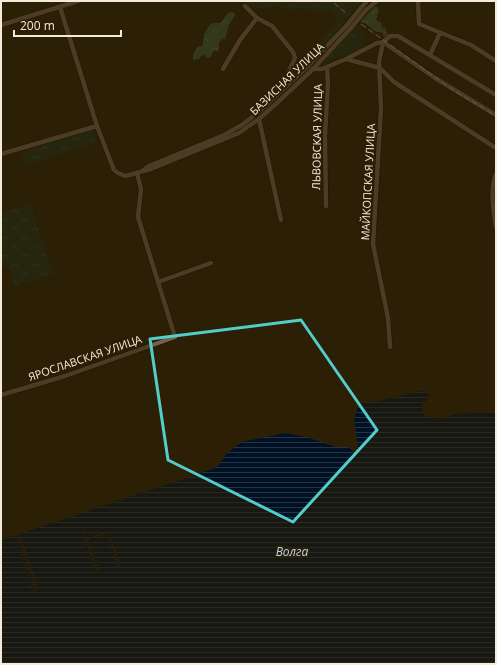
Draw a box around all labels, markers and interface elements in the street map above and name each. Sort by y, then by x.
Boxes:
scale bar [14,12,121,38]
text: 200 m [20,17,55,34]
street label: БАЗИСНАЯ УЛИЦА [246,39,327,118]
street label: ЛЬВОВСКАЯ УЛИЦА [308,84,325,190]
street label: МАЙКОПСКАЯ УЛИЦА [357,123,378,241]
street label: ЯРОСЛАВСКАЯ УЛИЦА [26,331,144,384]
water label: Волга [276,543,309,560]

